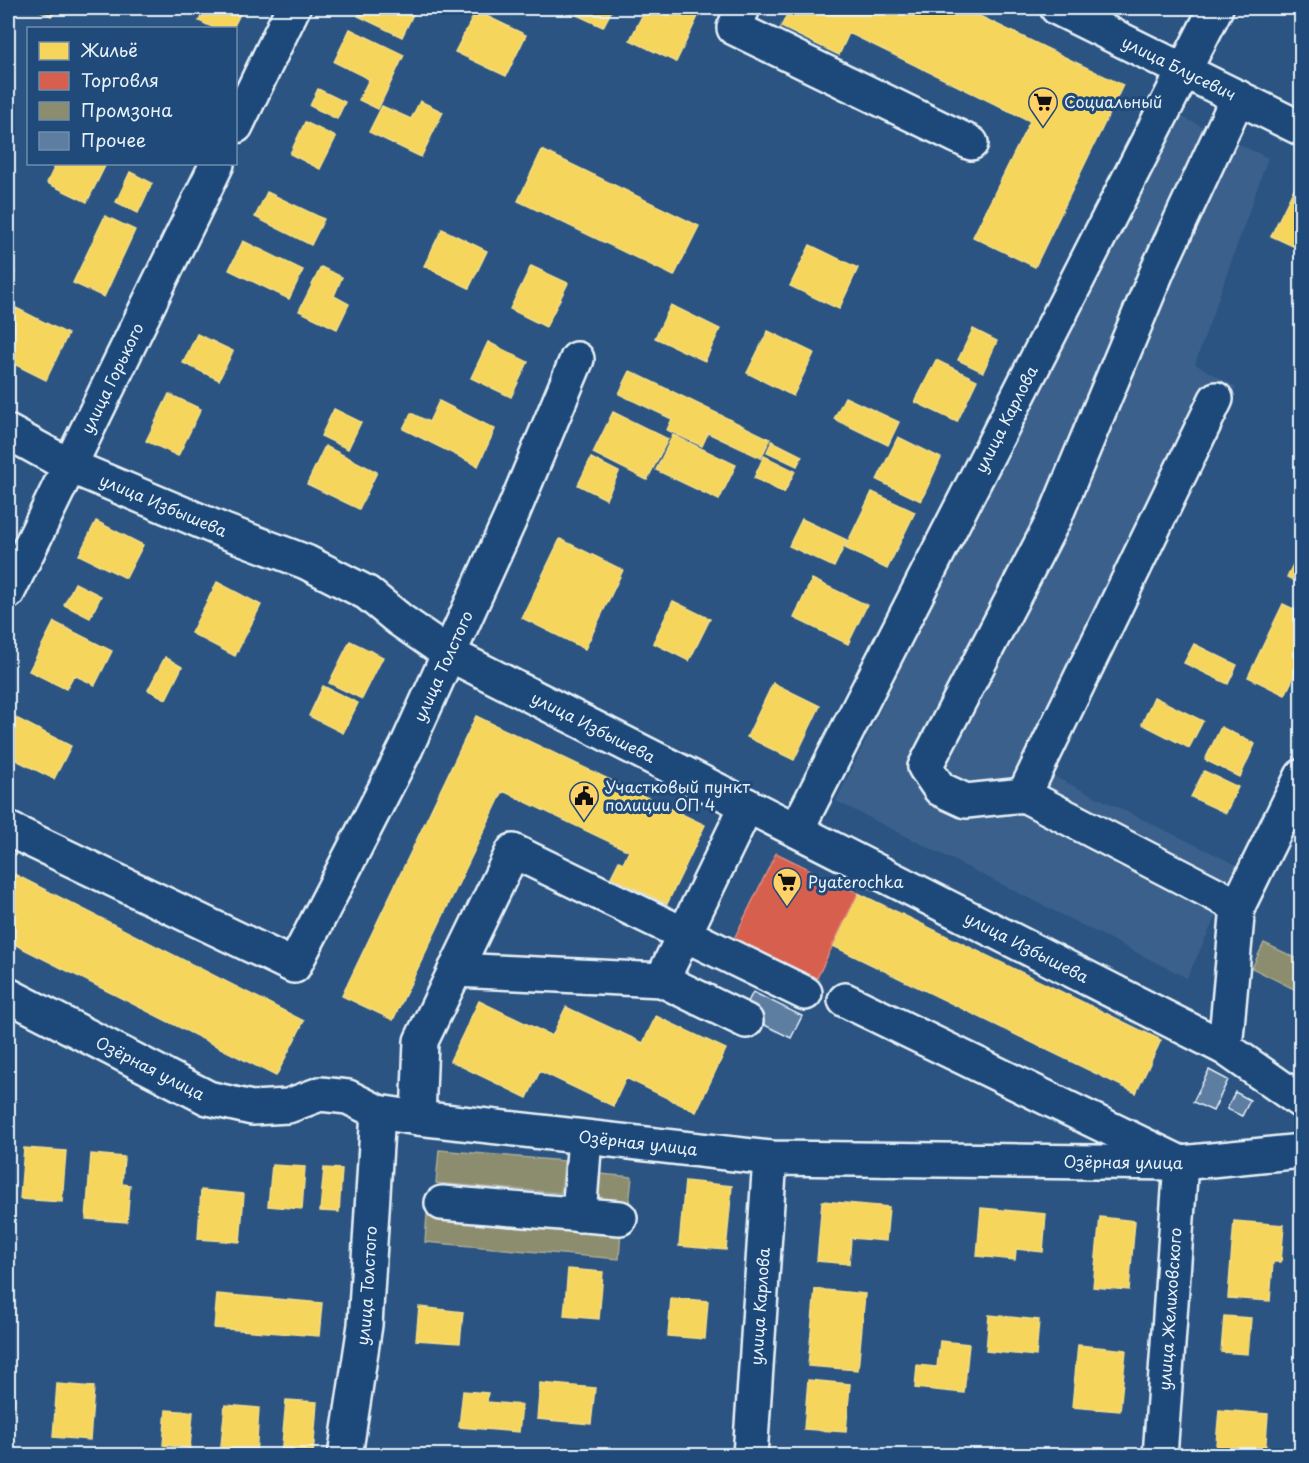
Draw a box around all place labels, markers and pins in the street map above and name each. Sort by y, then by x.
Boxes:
supermarket icon: Социальный [1027,86,1059,128]
place label: Социальный [1064,89,1162,113]
place label: Участковый пункт полиции ОП 4 [605,774,750,816]
public building icon: Участковый пункт полиции ОП 4 [568,780,600,822]
supermarket icon: Pyaterochka [771,866,803,908]
place label: Pyaterochka [808,869,903,893]

